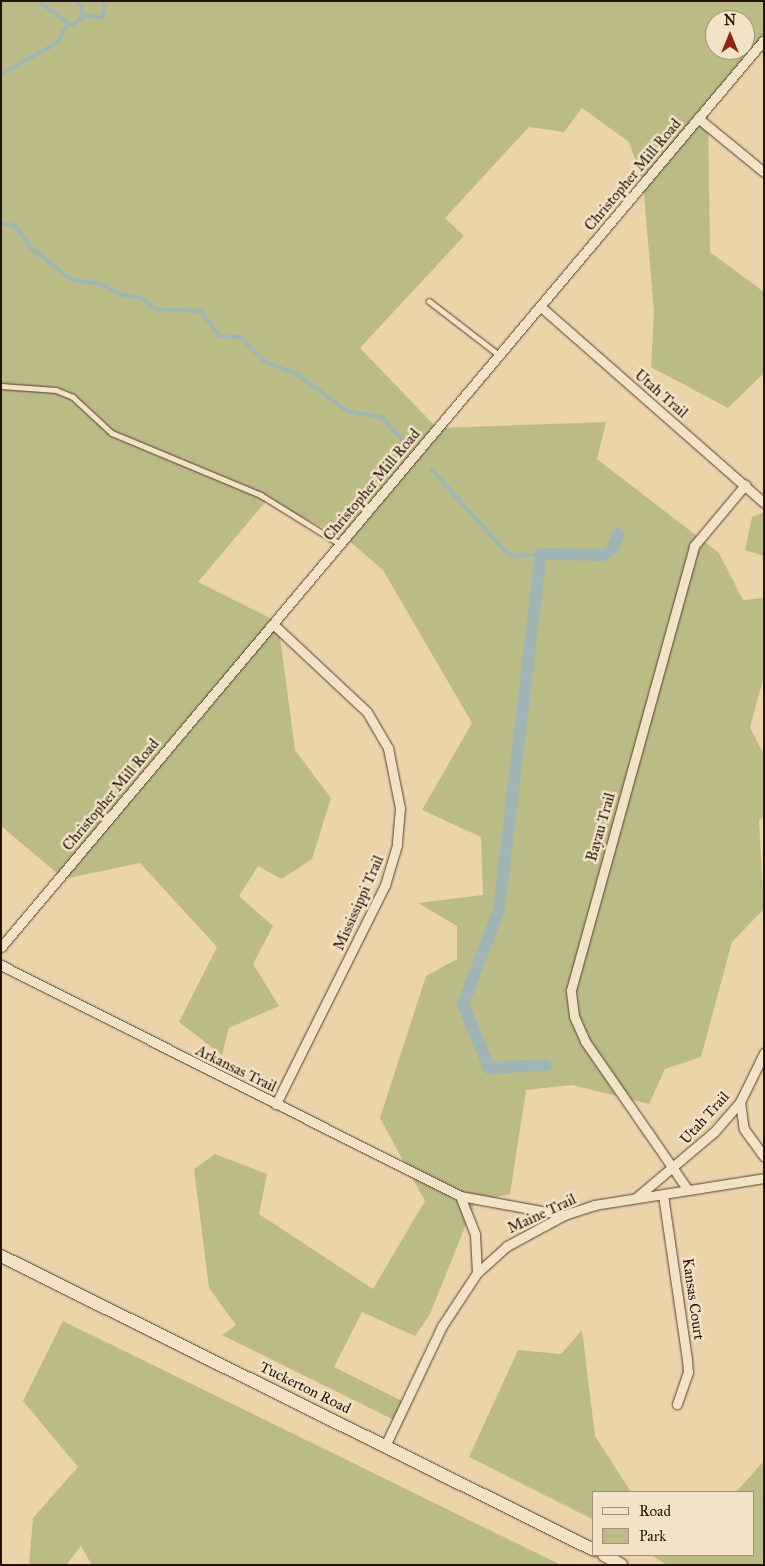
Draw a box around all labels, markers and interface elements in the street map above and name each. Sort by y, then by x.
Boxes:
north arrow [705,10,755,60]
text: N [724,12,736,29]
street label: Christopher Mill Road [581,115,685,235]
street label: Utah Trail [631,366,691,422]
street label: Christopher Mill Road [320,425,424,545]
street label: Christopher Mill Road [59,735,163,855]
street label: Bayau Trail [583,791,619,863]
street label: Mississippi Trail [330,853,388,953]
street label: Arkansas Trail [193,1042,279,1096]
street label: Utah Trail [677,1088,733,1148]
street label: Maine Trail [505,1190,579,1238]
street label: Kansas Court [678,1257,708,1341]
street label: Tuckerton Road [256,1358,354,1418]
legend [592,1491,755,1556]
text: Road [639,1502,671,1520]
text: Park [639,1527,666,1545]

